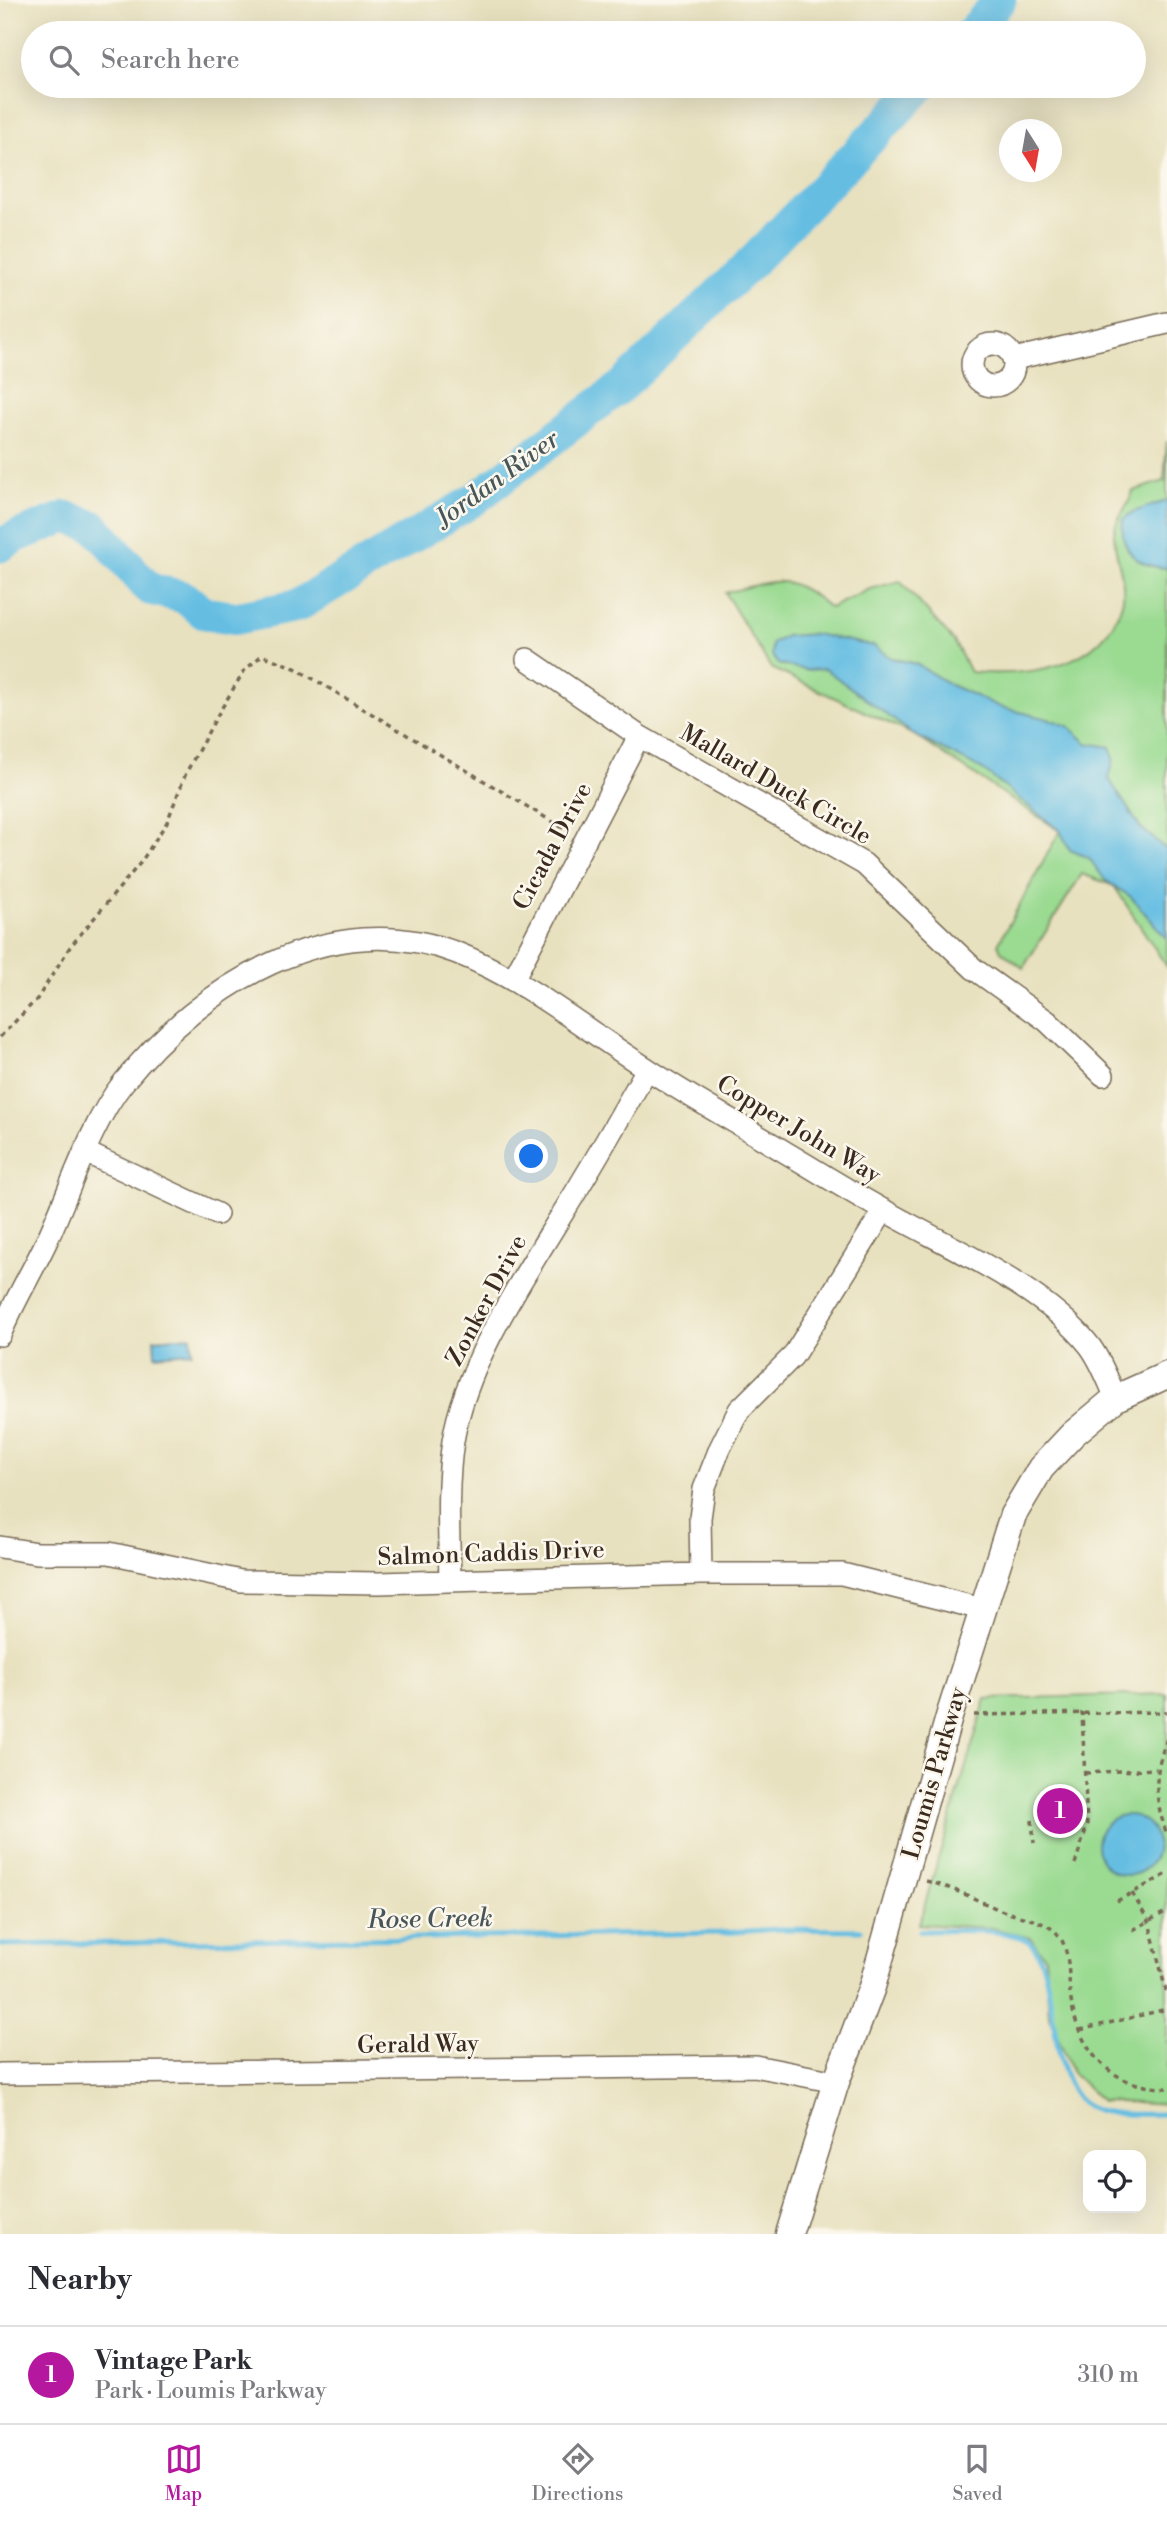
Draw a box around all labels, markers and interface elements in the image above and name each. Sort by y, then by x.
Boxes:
search box [21,21,1146,98]
icon: search [45,41,83,79]
text: Search here [101,44,240,76]
north arrow [999,119,1062,182]
water label: Jordan River [427,423,566,536]
street label: Mallard Duck Circle [674,718,877,852]
street label: Cicada Drive [507,777,599,916]
street label: Copper John Way [711,1069,886,1191]
your location [514,1139,548,1173]
street label: Zonker Drive [440,1230,534,1371]
street label: Salmon Caddis Drive [377,1535,605,1573]
street label: Loumis Parkway [896,1683,974,1863]
pin: 1 [1037,1785,1083,1837]
water label: Rose Creek [366,1902,493,1936]
street label: Gerald Way [357,2029,479,2061]
map controls [1083,2150,1146,2213]
button: locate [1083,2150,1146,2213]
text: Nearby [28,2261,132,2299]
text: Vintage Park [95,2345,252,2377]
text: 1 [45,2361,57,2389]
text: 310 m [1078,2361,1139,2389]
text: Park · Loumis Parkway [95,2377,326,2405]
tab: Map [165,2440,203,2506]
tab: Directions [532,2440,623,2506]
tab: Saved [953,2440,1002,2506]

